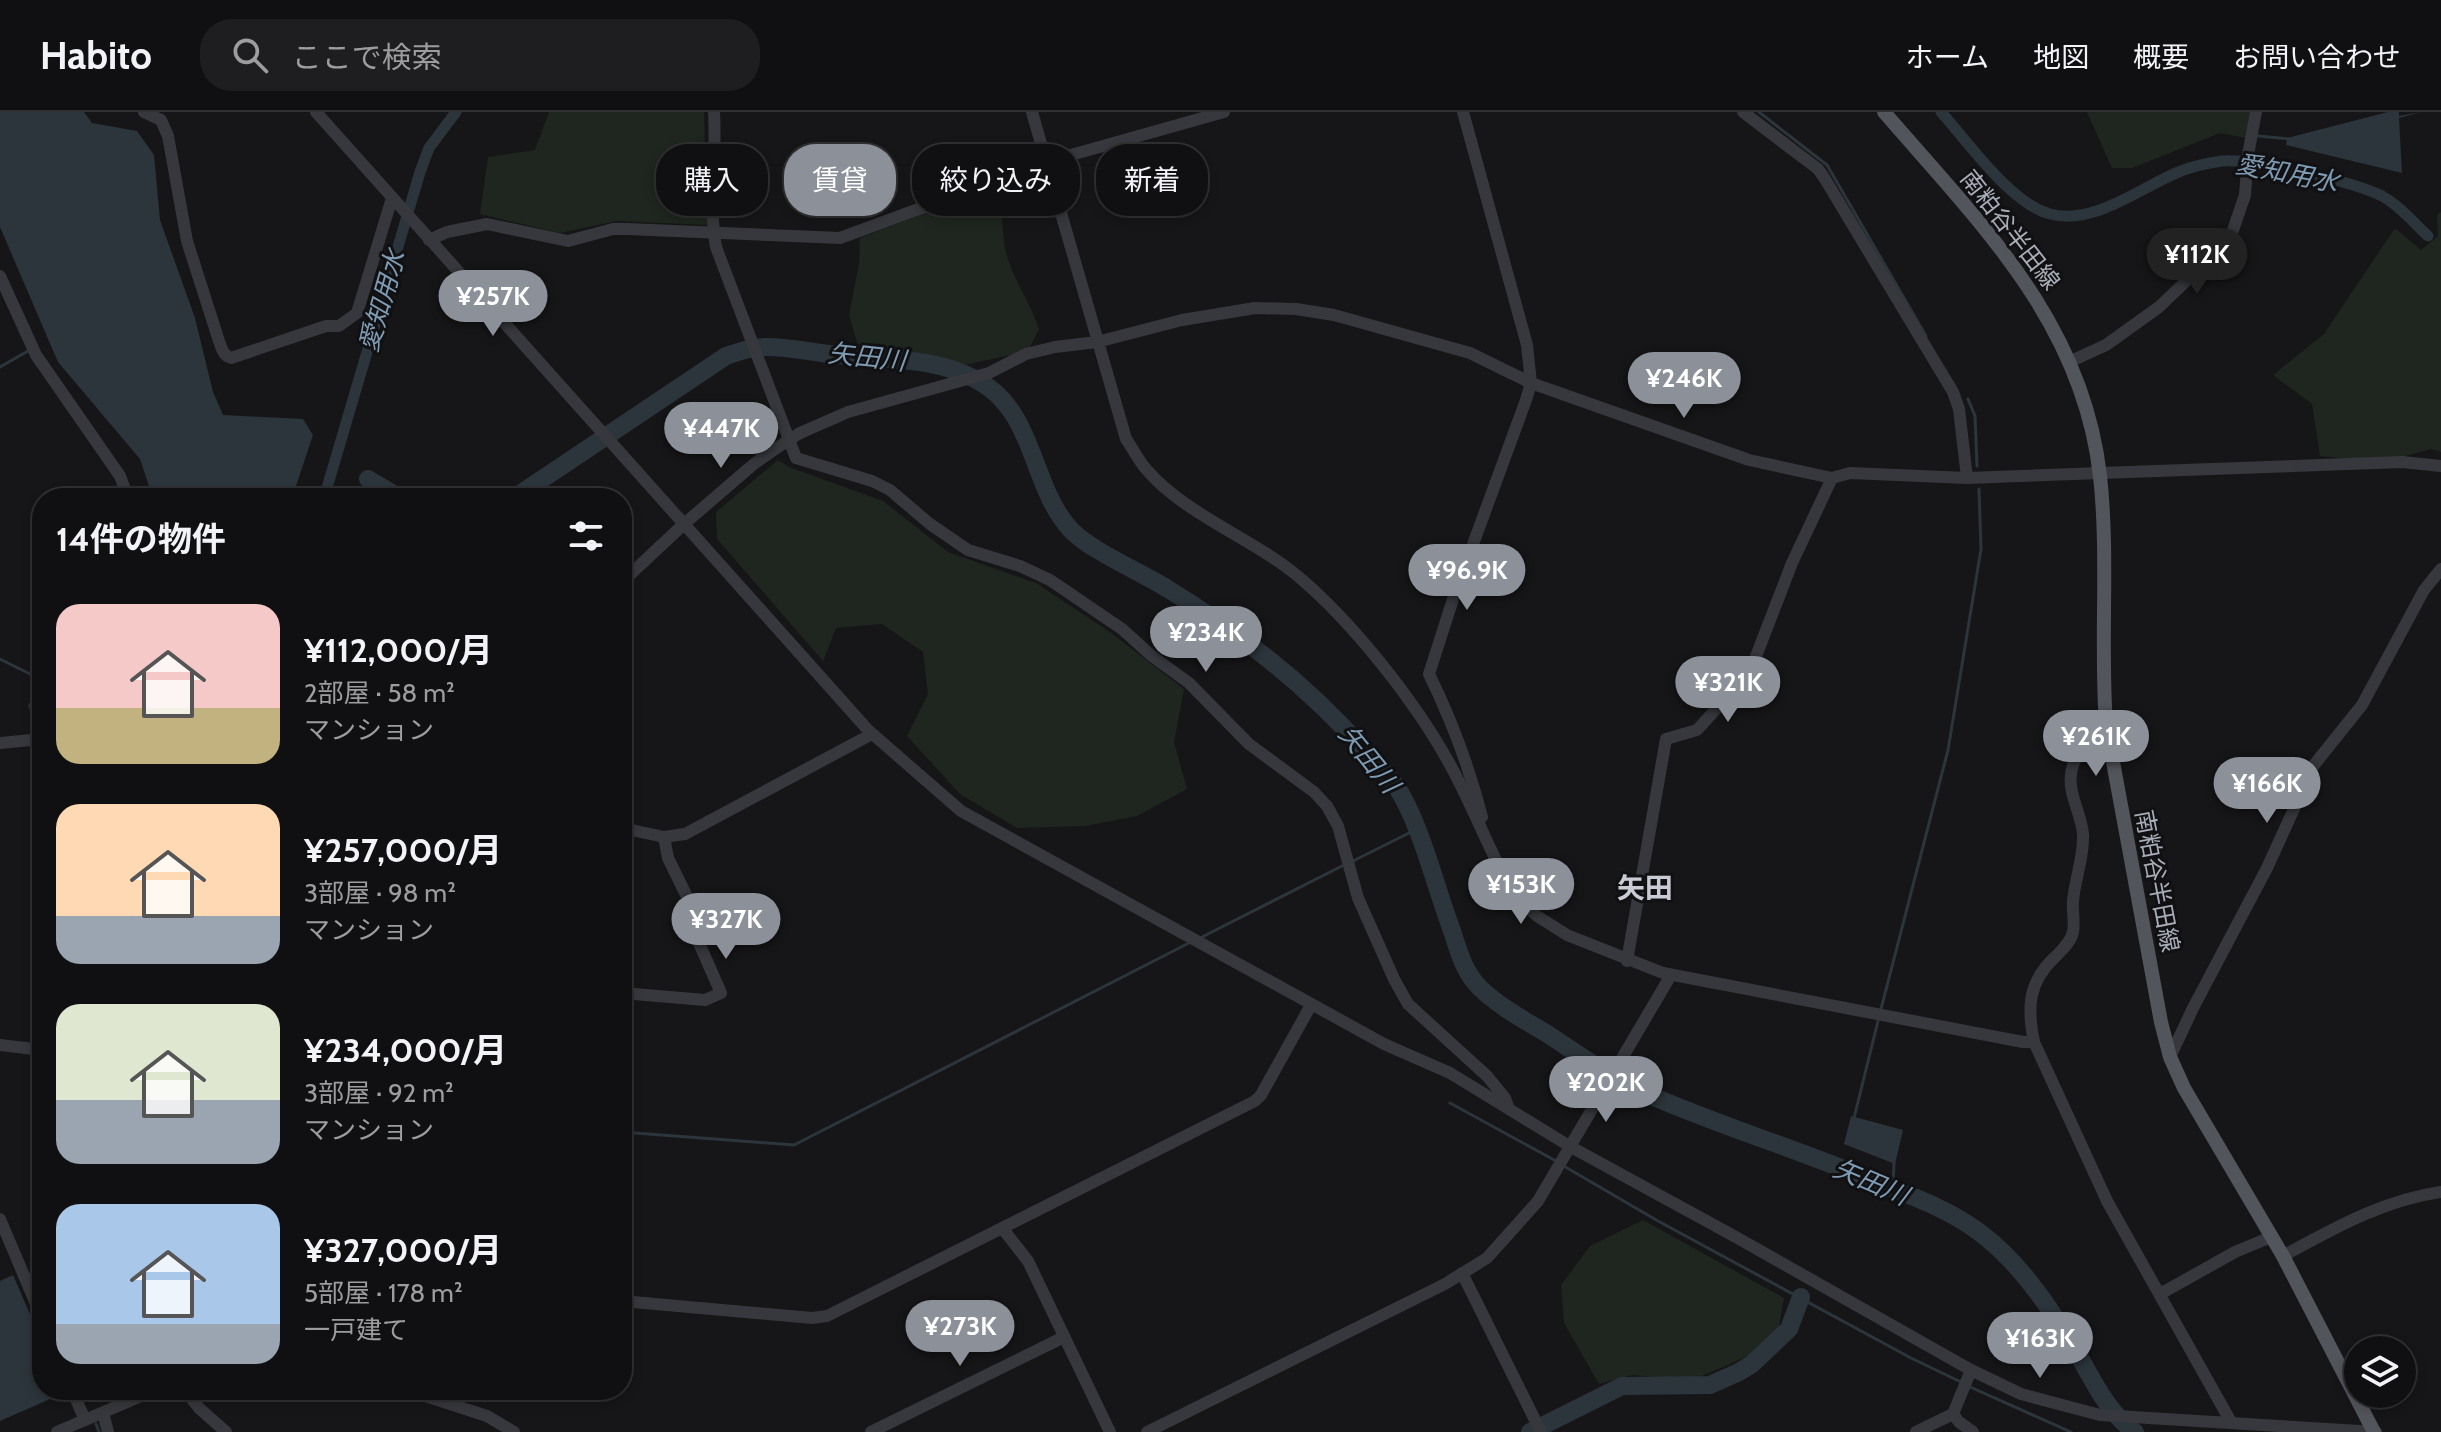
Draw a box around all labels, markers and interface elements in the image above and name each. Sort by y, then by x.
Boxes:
search box [200,19,760,91]
text: Habito [40,32,152,79]
icon: search [228,33,272,77]
text: ここで検索 [292,39,442,76]
text: ホーム [1906,40,1989,74]
text: 地図 [2033,40,2089,74]
text: 概要 [2133,40,2189,74]
text: お問い合わせ [2233,40,2401,74]
chip: 購入 [656,144,768,216]
chip: 賃貸 [784,144,896,216]
chip: 絞り込み [912,144,1080,216]
chip: 新着 [1096,144,1208,216]
water label: 愛知用水 [2233,147,2344,199]
street label: 南粕谷半田線 [1955,164,2066,295]
pin: ¥112K [2141,228,2253,296]
text: ¥112K [2165,238,2229,270]
water label: 愛知用水 [352,244,413,355]
pin: ¥257K [437,270,549,338]
text: ¥257K [457,280,529,312]
water label: 矢田川 [827,337,910,377]
pin: ¥246K [1628,352,1740,420]
text: ¥246K [1646,362,1722,394]
pin: ¥447K [665,402,777,470]
text: ¥447K [682,412,760,444]
icon: filters [564,514,608,558]
text: 14件の物件 [56,518,226,560]
pin: ¥96.9K [1402,544,1532,612]
text: ¥96.9K [1426,554,1508,586]
pin: ¥234K [1150,606,1262,674]
text: ¥234K [1168,616,1244,648]
text: ¥112,000/月 [304,629,493,671]
icon: home [120,636,216,732]
pin: ¥321K [1672,656,1784,724]
text: ¥321K [1693,666,1763,698]
text: 2部屋 · 58 m² [304,677,455,709]
pin: ¥261K [2040,710,2152,778]
text: マンション [304,714,434,746]
water label: 矢田川 [1332,719,1408,802]
text: ¥261K [2061,720,2131,752]
pin: ¥166K [2211,757,2323,825]
text: ¥166K [2232,767,2302,799]
street label: 南粕谷半田線 [2130,807,2185,954]
text: ¥257,000/月 [304,829,502,871]
icon: home [120,836,216,932]
pin: ¥153K [1465,858,1577,926]
text: ¥153K [1486,868,1556,900]
district label: 矢田 [1617,871,1673,905]
text: 3部屋 · 98 m² [304,877,456,909]
pin: ¥327K [670,893,782,961]
text: ¥327K [689,903,763,935]
text: マンション [304,914,434,946]
text: ¥234,000/月 [304,1029,507,1071]
icon: home [120,1036,216,1132]
pin: ¥202K [1550,1056,1662,1124]
text: ¥202K [1567,1066,1645,1098]
text: 3部屋 · 92 m² [304,1077,454,1109]
text: マンション [304,1114,434,1146]
water label: 矢田川 [1829,1152,1916,1213]
text: ¥327,000/月 [304,1229,502,1271]
icon: home [120,1236,216,1332]
text: 5部屋 · 178 m² [304,1277,463,1309]
pin: ¥273K [904,1300,1016,1368]
text: ¥273K [923,1310,997,1342]
pin: ¥163K [1984,1312,2096,1380]
text: 一戸建て [304,1314,408,1346]
text: ¥163K [2005,1322,2075,1354]
map controls [2344,1336,2416,1408]
button: layers [2344,1336,2416,1408]

